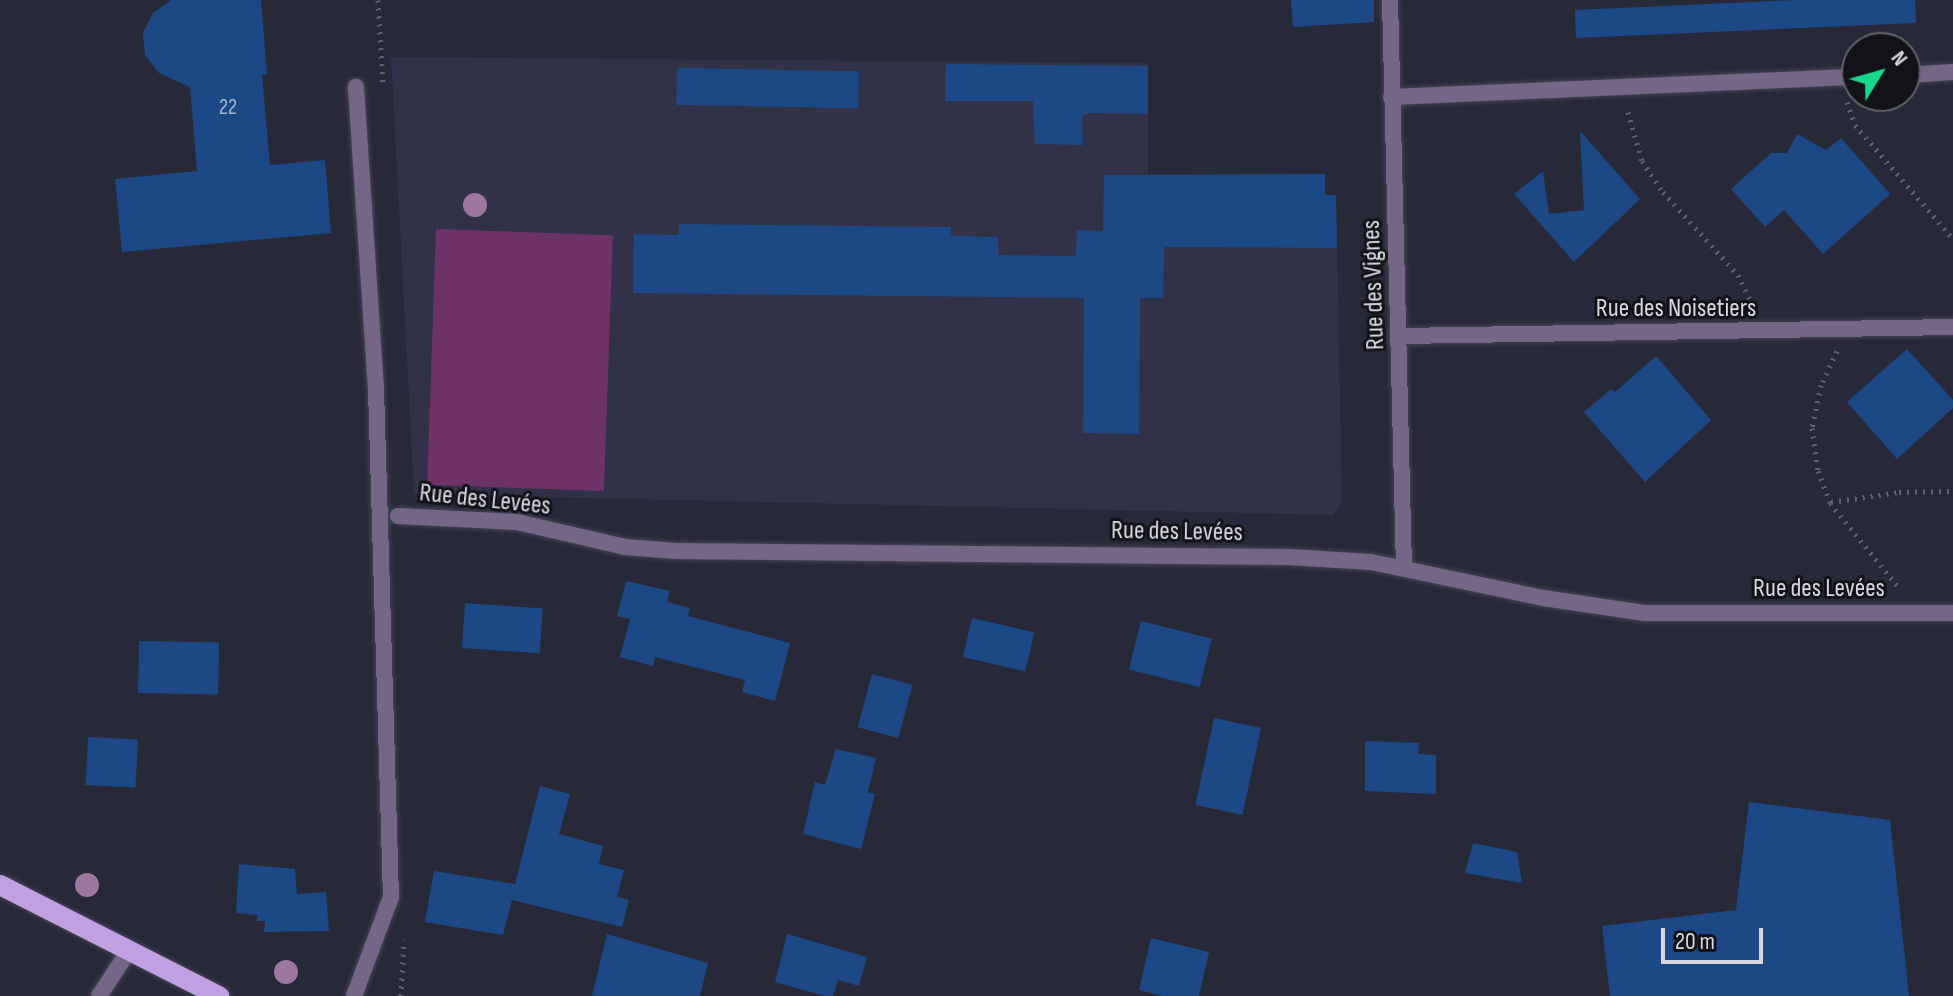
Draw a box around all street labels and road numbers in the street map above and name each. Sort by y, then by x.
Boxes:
street label: Rue des Vignes [1356,219,1392,351]
street label: Rue des Noisetiers [1596,293,1756,325]
street label: Rue des Levées [418,478,552,522]
street label: Rue des Levées [1111,515,1243,549]
street label: Rue des Levées [1753,573,1885,605]

